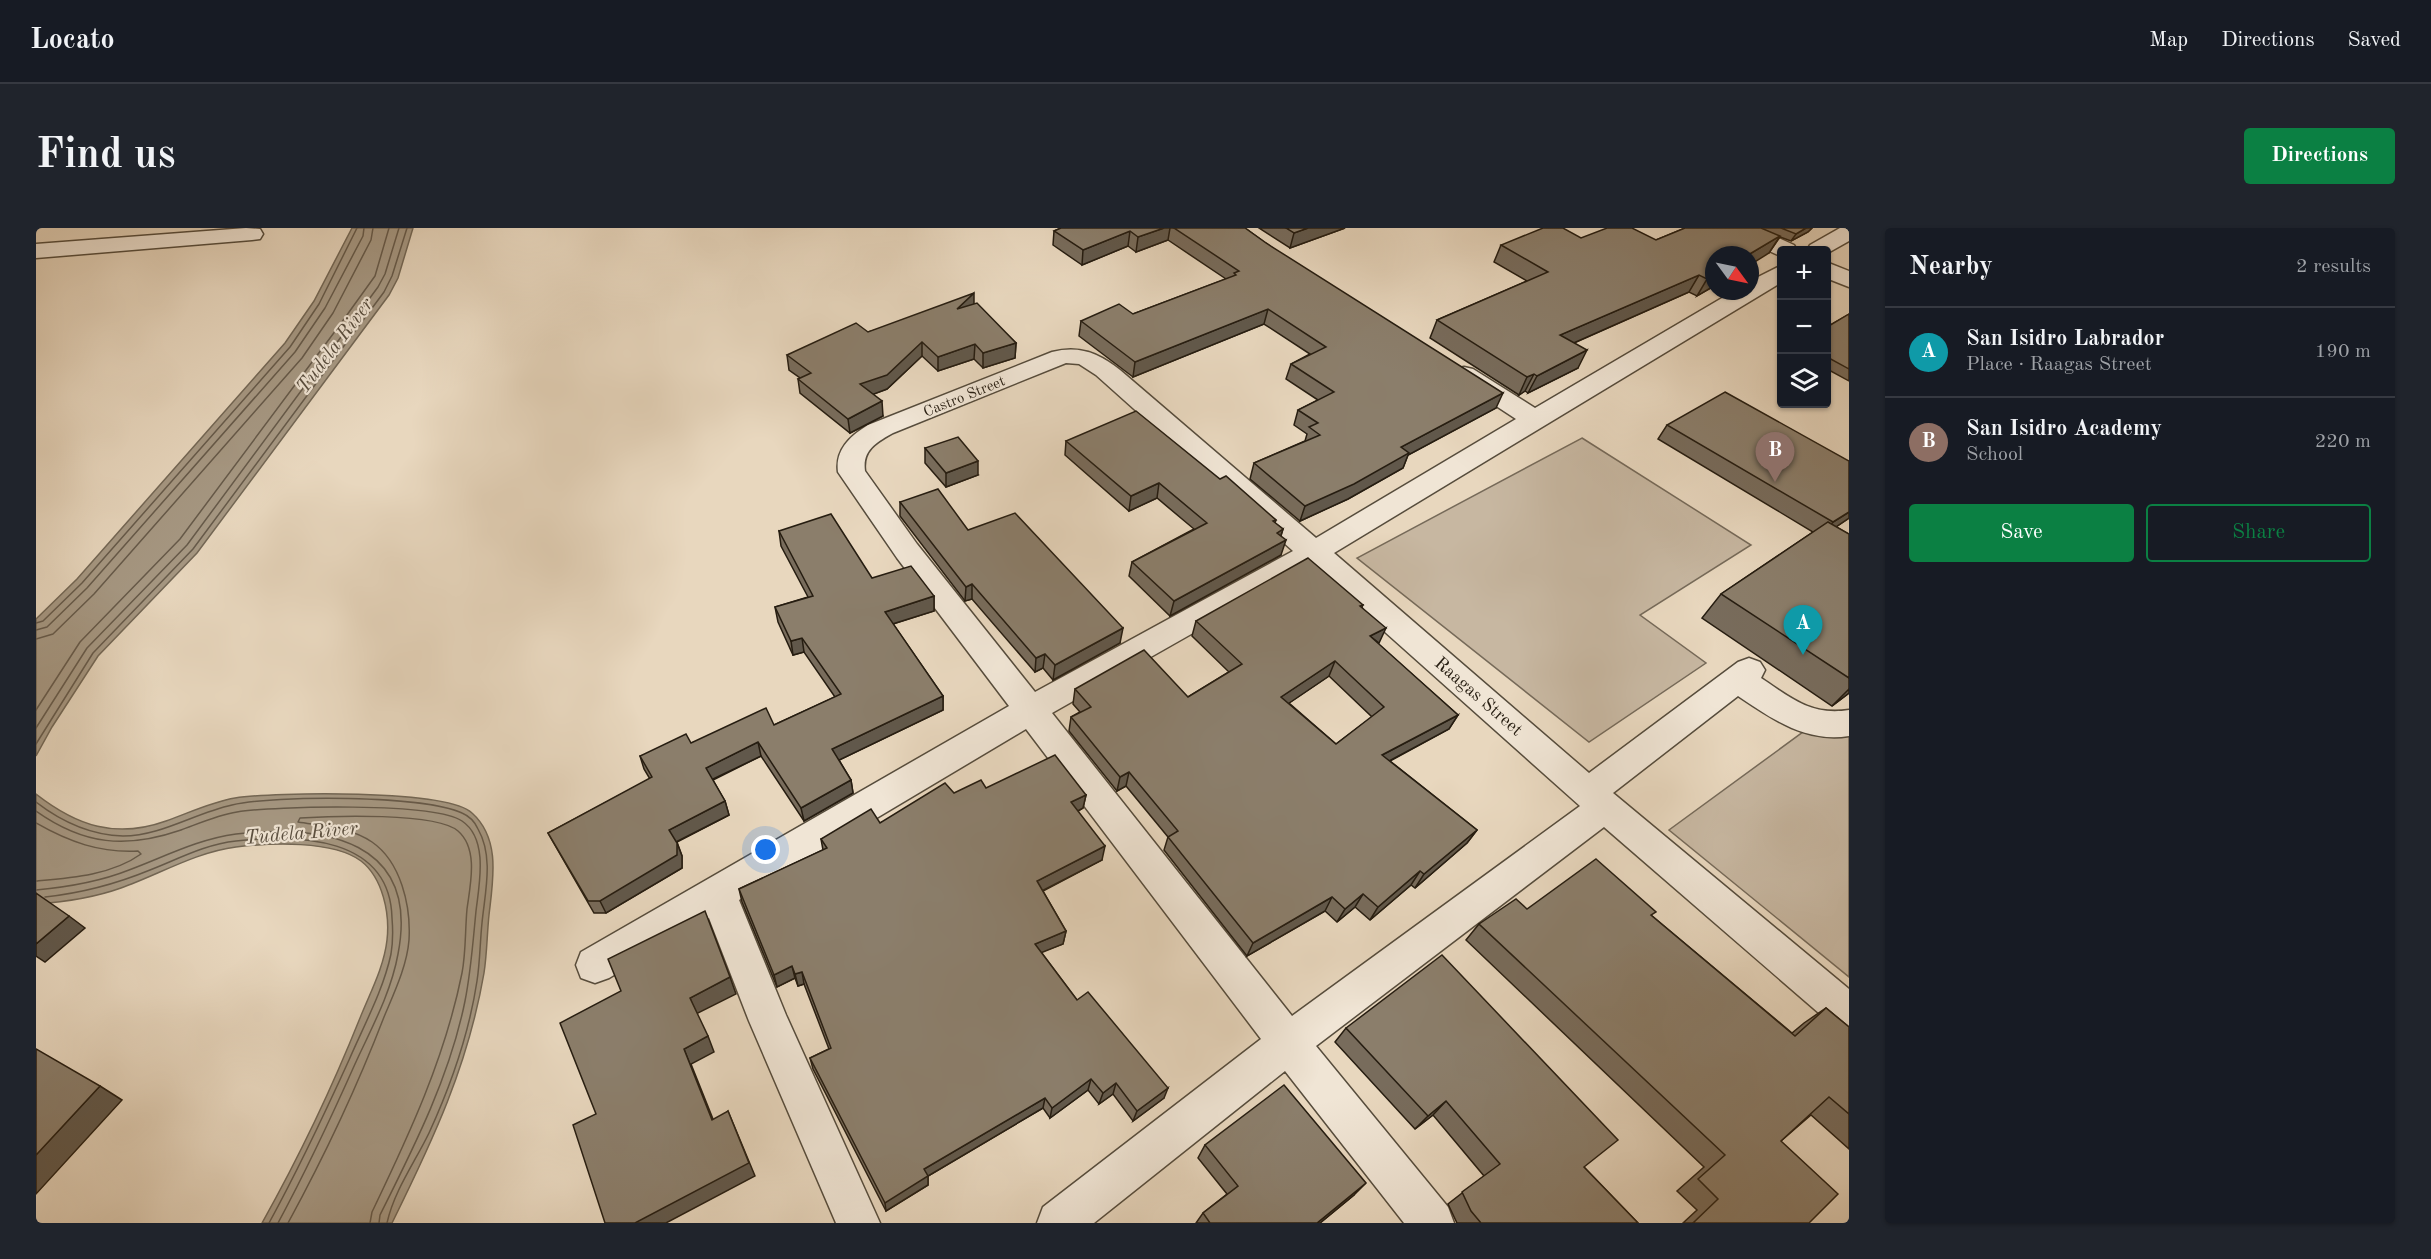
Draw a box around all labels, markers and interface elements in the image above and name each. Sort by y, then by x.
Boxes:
text: Locato [30,27,115,55]
text: Map [2149,30,2188,51]
text: Directions [2221,30,2315,51]
text: Saved [2348,30,2401,51]
button: Directions [2244,128,2395,184]
text: Find us [36,135,175,177]
north arrow [1705,246,1759,300]
map controls [1777,246,1831,408]
button: + [1777,246,1831,300]
text: Nearby [1909,254,1993,280]
text: 2 results [2296,257,2371,277]
water label: Tudela River [293,295,378,398]
button: − [1777,300,1831,354]
text: San Isidro Labrador [1966,328,2164,350]
text: A [1921,342,1936,362]
text: 190 m [2315,342,2371,362]
button: layers [1777,354,1831,408]
text: Place · Raagas Street [1966,355,2152,375]
street label: Castro Street [922,374,1008,421]
text: San Isidro Academy [1966,418,2162,440]
pin: B [1756,432,1794,482]
text: B [1921,432,1936,452]
text: 220 m [2315,432,2371,452]
text: School [1966,445,2023,465]
button: Save [1909,504,2134,562]
button: Share [2146,504,2371,562]
pin: A [1784,606,1822,655]
street label: Raagas Street [1431,654,1526,740]
water label: Tudela River [244,819,359,849]
your location [751,835,780,864]

